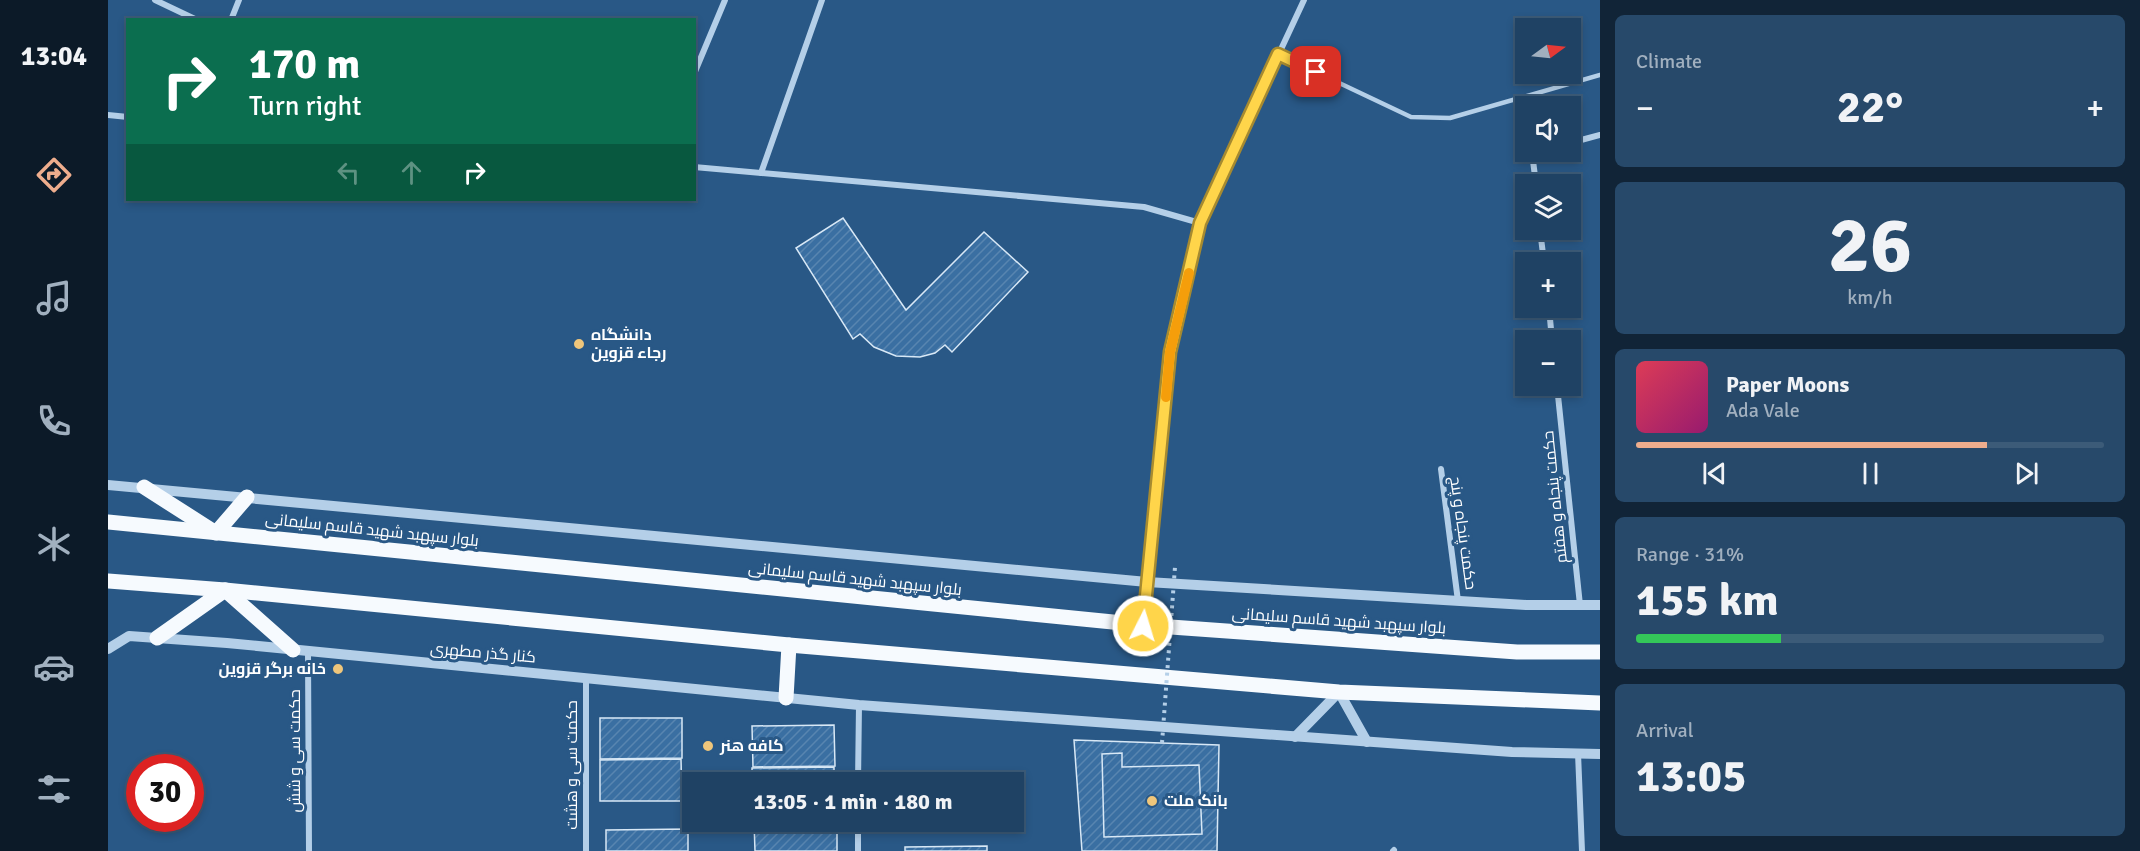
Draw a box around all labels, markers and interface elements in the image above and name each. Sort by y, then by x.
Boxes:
north arrow [1515,18,1581,84]
map controls [1515,18,1581,396]
text: 170 m [249,39,360,90]
text: 13:04 [21,40,87,73]
icon: right [150,42,228,120]
pin [1290,46,1341,97]
text: Climate [1636,49,1702,74]
icon: arrive [1299,55,1332,88]
text: 22° [1837,80,1903,135]
text: − [1636,88,1654,129]
text: + [2086,88,2104,129]
text: Turn right [249,90,362,123]
button: sound [1515,96,1581,162]
icon: directions [33,154,75,196]
icon: left [332,156,365,189]
icon: ahead [395,156,428,189]
icon: right [458,156,491,189]
button: layers [1515,174,1581,240]
text: 26 [1828,198,1912,294]
button: + [1515,252,1581,318]
icon: music [33,277,75,319]
text: km/h [1847,285,1893,310]
place label: دانشگاه رجاء قزوین [591,325,666,363]
button: − [1515,330,1581,396]
marker: دانشگاه رجاء قزوین [572,337,586,351]
text: Paper Moons [1726,371,1849,398]
text: Ada Vale [1726,398,1800,423]
icon: phone [33,400,75,442]
street label: حکمت پنجاه و هفتم [1538,429,1573,564]
icon: previous [1698,457,1731,490]
icon: pause [1854,457,1887,490]
icon: next [2010,457,2043,490]
street label: حکمت پنجاه و پنج [1444,475,1481,591]
street label: بلوار سپهبد شهید قاسم سلیمانی [264,509,480,552]
icon: climate [33,523,75,565]
text: Range · 31% [1636,542,1744,567]
street label: بلوار سپهبد شهید قاسم سلیمانی [747,558,963,601]
text: 155 km [1636,573,1779,628]
position arrow [1111,594,1175,658]
street label: بلوار سپهبد شهید قاسم سلیمانی [1231,604,1447,639]
street label: کنار گذر مطهری [429,638,537,668]
icon: car [33,646,75,688]
place label: خانه برگر قزوین [218,659,326,679]
marker: خانه برگر قزوین [331,662,345,676]
street label: حکمت سی و شش [285,689,305,813]
street label: حکمت سی و هشت [562,700,582,830]
text: Arrival [1636,718,1694,743]
place label: کافه هنر [719,736,784,756]
marker: کافه هنر [701,739,715,753]
text: 13:05 [1636,749,1746,804]
speed limit sign: 30 [126,754,204,832]
icon: filters [33,768,75,810]
text: 13:05 · 1 min · 180 m [753,788,953,815]
place label: بانک ملت [1164,791,1228,811]
marker: بانک ملت [1145,794,1159,808]

